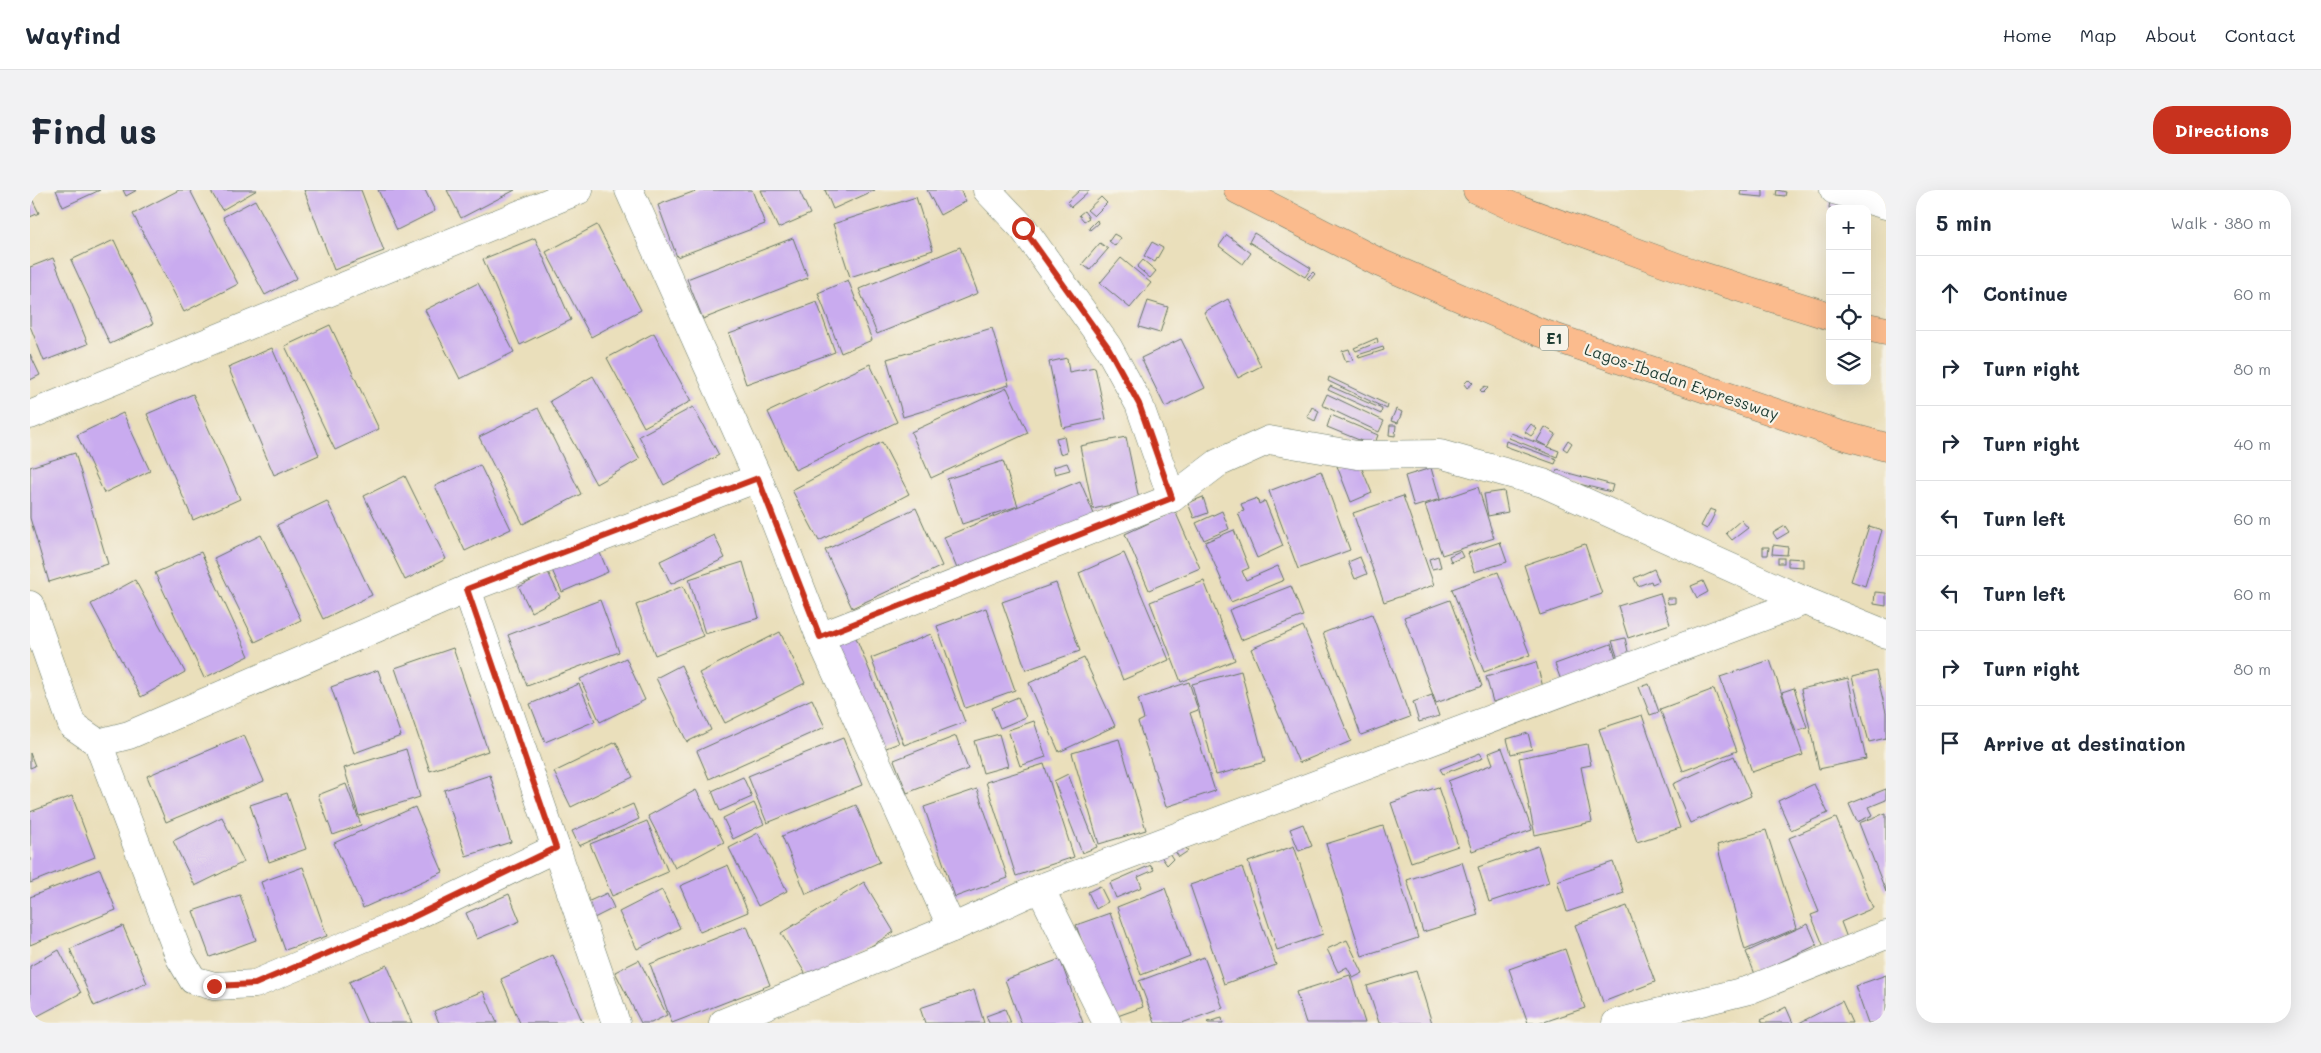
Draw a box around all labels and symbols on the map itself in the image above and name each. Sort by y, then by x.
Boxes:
route start [1012,217,1035,240]
road number: E1 [1540,326,1568,350]
street label: Lagos-Ibadan Expressway [1582,338,1782,424]
route end [203,975,226,998]

